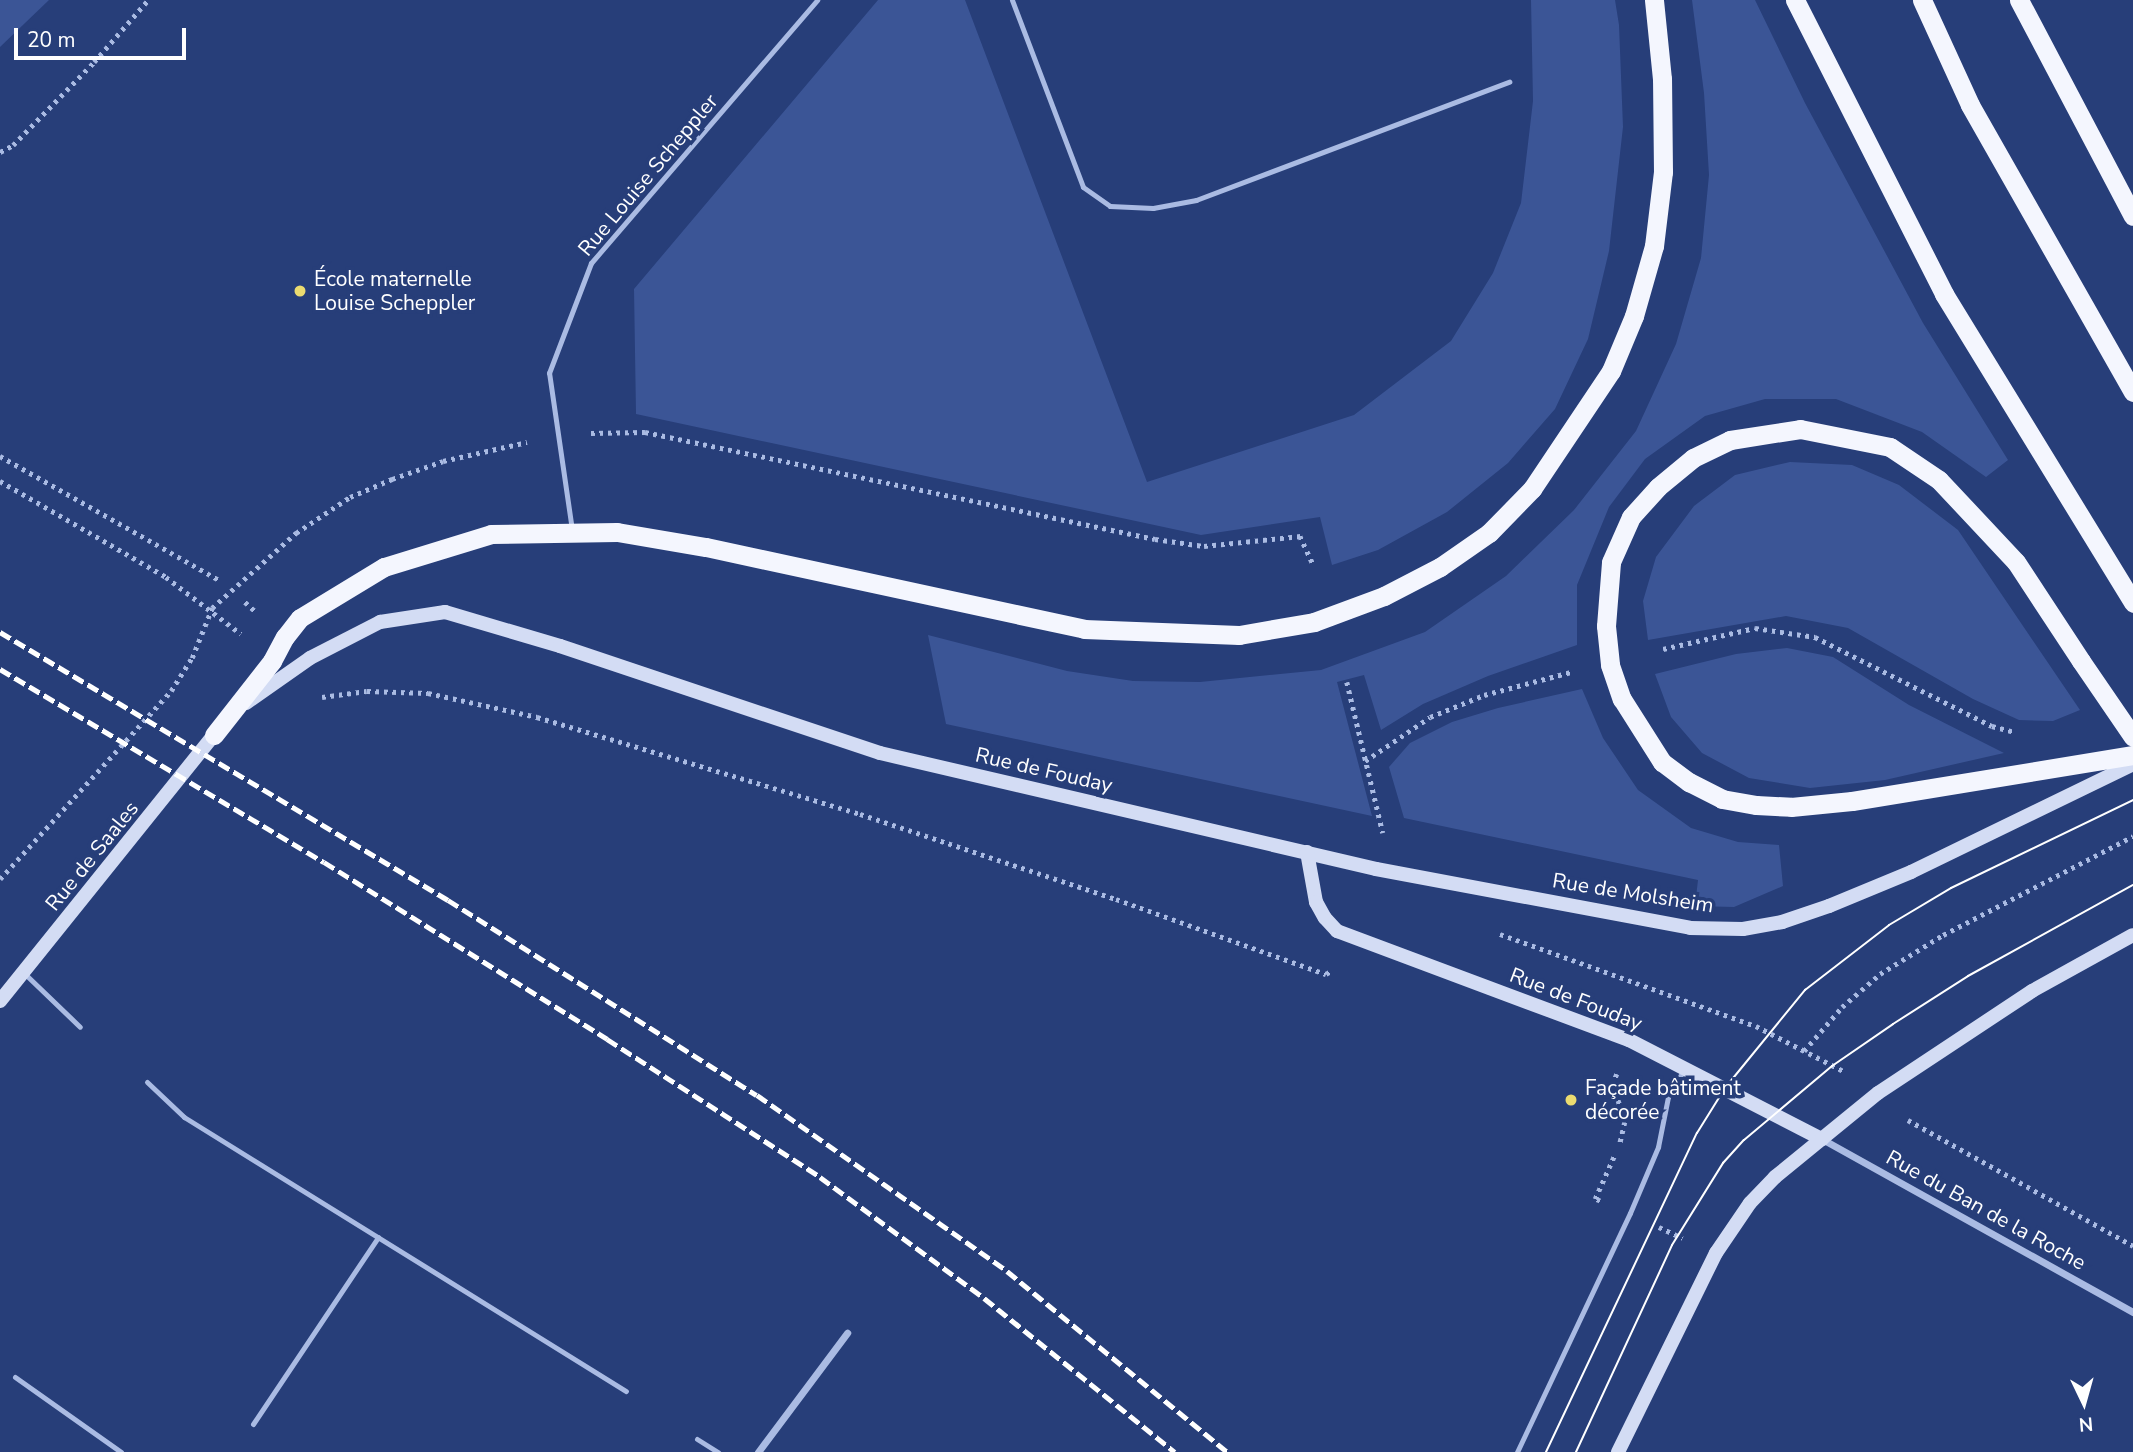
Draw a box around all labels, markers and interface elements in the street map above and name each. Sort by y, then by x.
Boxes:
scale bar [18,14,189,58]
text: 20 m [27,26,76,54]
street label: Rue Louise Scheppler [573,89,723,261]
place label: École maternelle Louise Scheppler [314,266,475,316]
marker: École maternelle Louise Scheppler [292,283,308,299]
street label: Rue de Fouday [973,742,1115,798]
street label: Rue de Saales [40,796,144,916]
street label: Rue de Molsheim [1551,868,1715,918]
street label: Rue de Fouday [1506,962,1646,1036]
place label: Façade bâtiment décorée [1585,1075,1741,1125]
marker: Façade bâtiment décorée [1563,1092,1579,1108]
street label: Rue du Ban de la Roche [1882,1145,2090,1275]
north arrow [2049,1368,2119,1438]
text: N [2078,1410,2094,1437]

